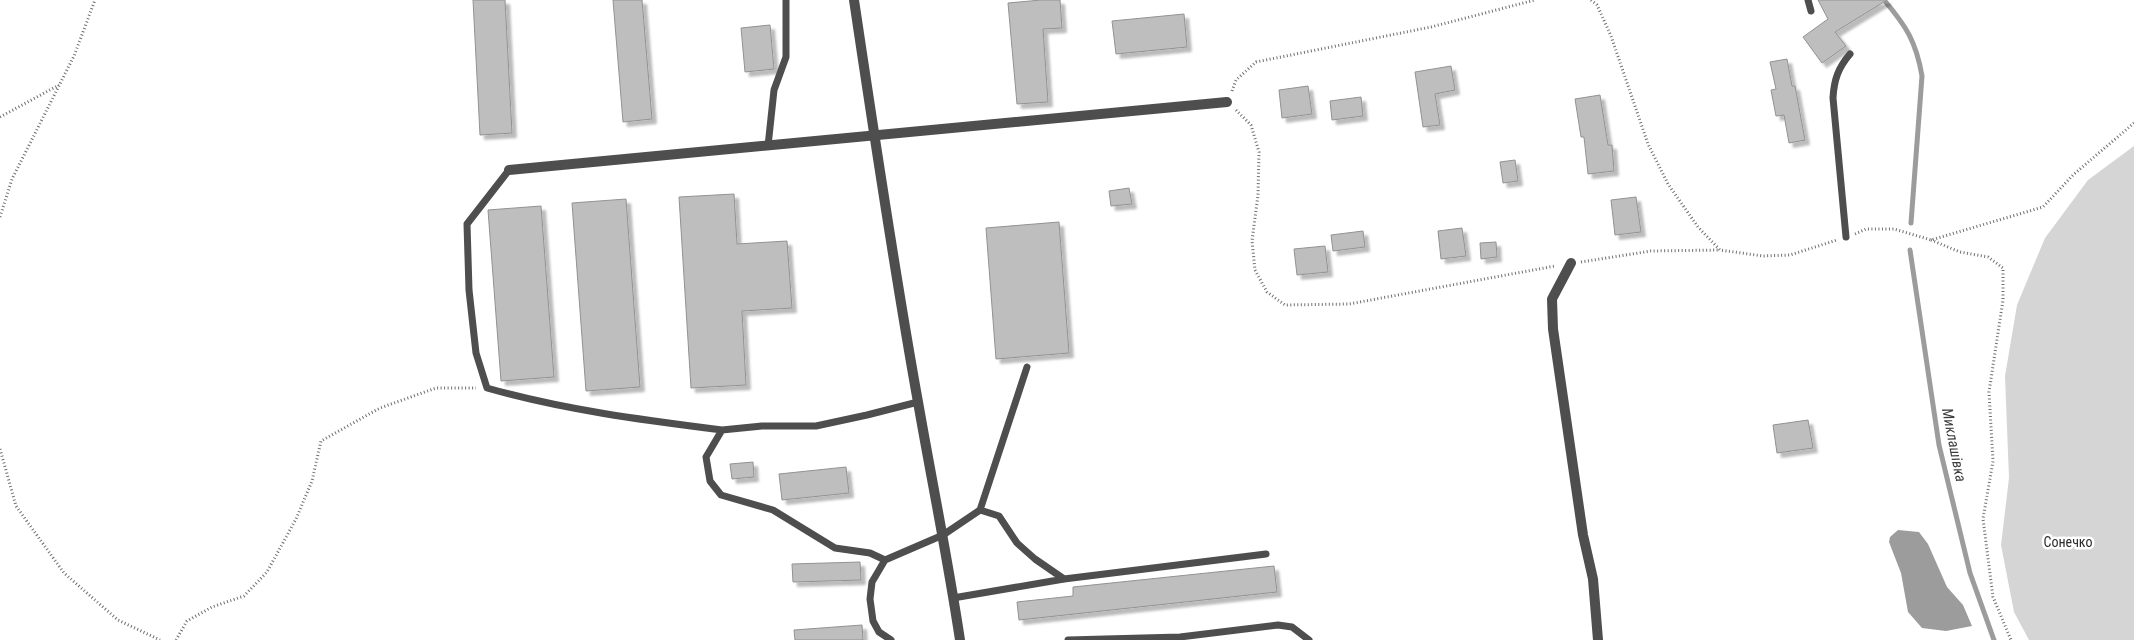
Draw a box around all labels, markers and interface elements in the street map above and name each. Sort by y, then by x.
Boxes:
water label: Миклашівка [1938,407,1970,483]
park label: Сонечко [2044,534,2092,550]

